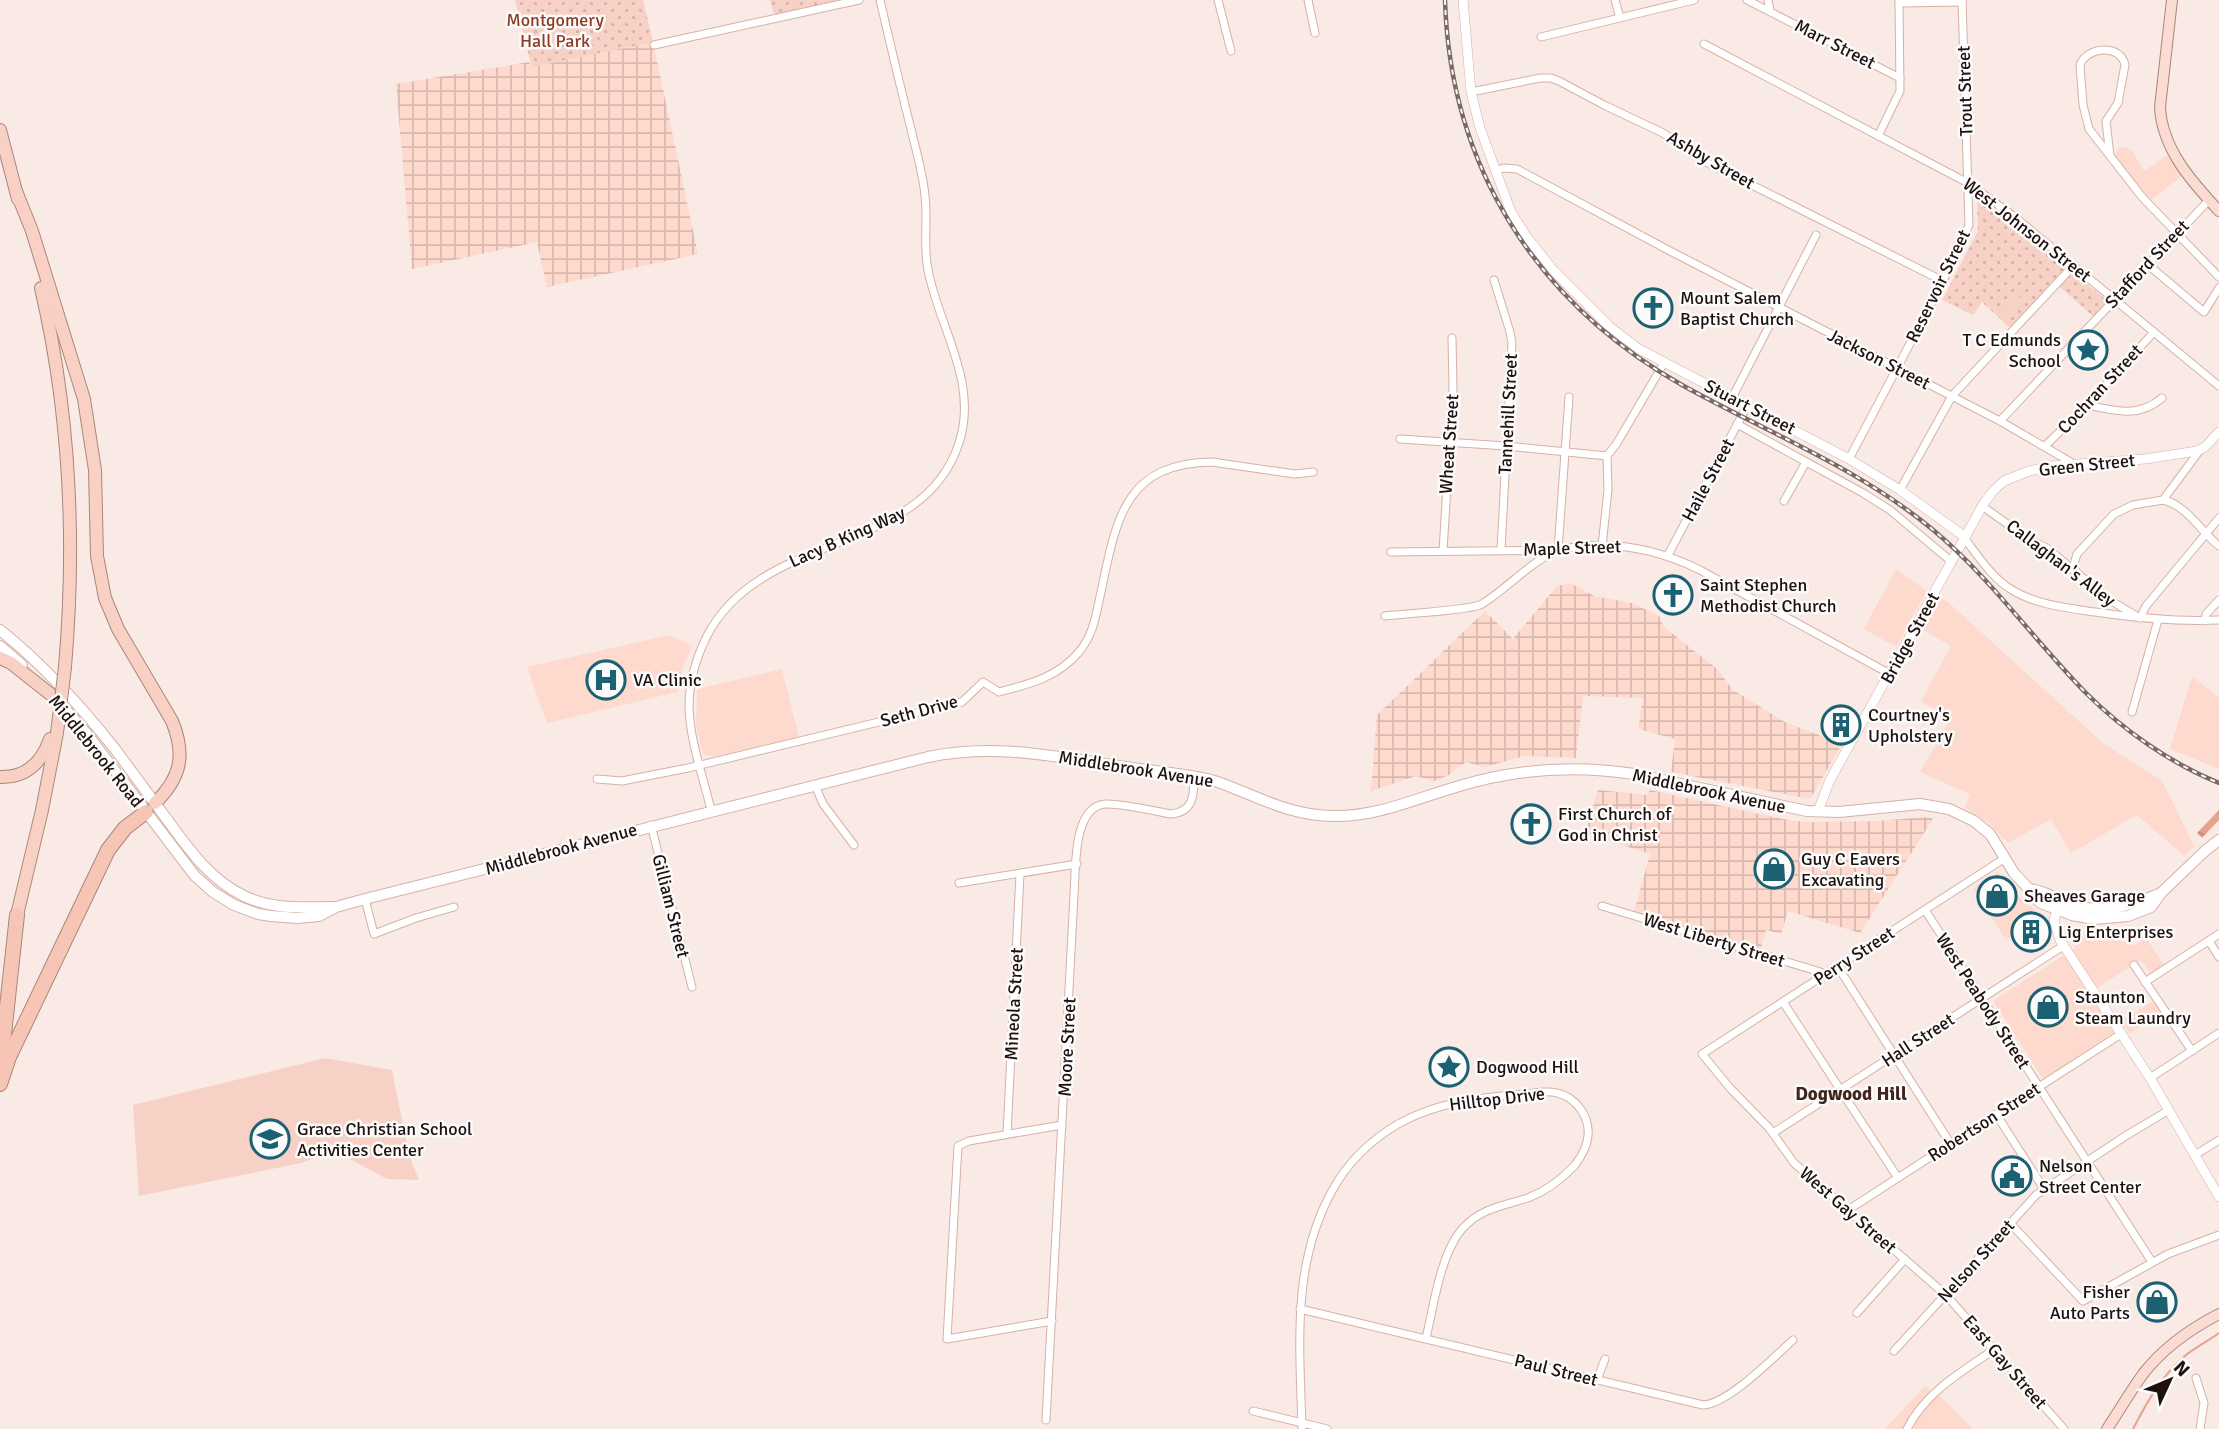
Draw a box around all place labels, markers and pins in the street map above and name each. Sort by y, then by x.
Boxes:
church icon: Mount Salem Baptist Church [1632,287,1674,329]
place label: Mount Salem Baptist Church [1680,287,1794,330]
place label: T C Edmunds School [1962,329,2061,372]
place icon: T C Edmunds School [2067,329,2109,371]
church icon: Saint Stephen Methodist Church [1652,574,1694,616]
place label: Saint Stephen Methodist Church [1700,574,1837,617]
hospital icon: VA Clinic [585,659,627,701]
place label: VA Clinic [633,669,702,691]
building icon: Courtney's Upholstery [1820,704,1862,746]
place label: Courtney's Upholstery [1868,704,1953,747]
church icon: First Church of God in Christ [1510,803,1552,845]
place label: First Church of God in Christ [1558,803,1672,846]
shop icon: Guy C Eavers Excavating [1753,848,1795,890]
place label: Guy C Eavers Excavating [1801,848,1900,891]
shop icon: Sheaves Garage [1976,875,2018,917]
place label: Sheaves Garage [2024,885,2145,907]
building icon: Lig Enterprises [2010,911,2052,953]
place label: Lig Enterprises [2058,921,2173,943]
shop icon: Staunton Steam Laundry [2027,986,2069,1028]
place label: Staunton Steam Laundry [2075,986,2191,1029]
place icon: Dogwood Hill [1428,1046,1470,1088]
place label: Dogwood Hill [1476,1056,1579,1078]
school or university icon: Grace Christian School Activities Center [249,1118,291,1160]
place label: Grace Christian School Activities Center [297,1118,472,1161]
public building icon: Nelson Street Center [1991,1155,2033,1197]
place label: Nelson Street Center [2039,1155,2142,1198]
place label: Fisher Auto Parts [2050,1281,2130,1324]
shop icon: Fisher Auto Parts [2136,1281,2178,1323]

